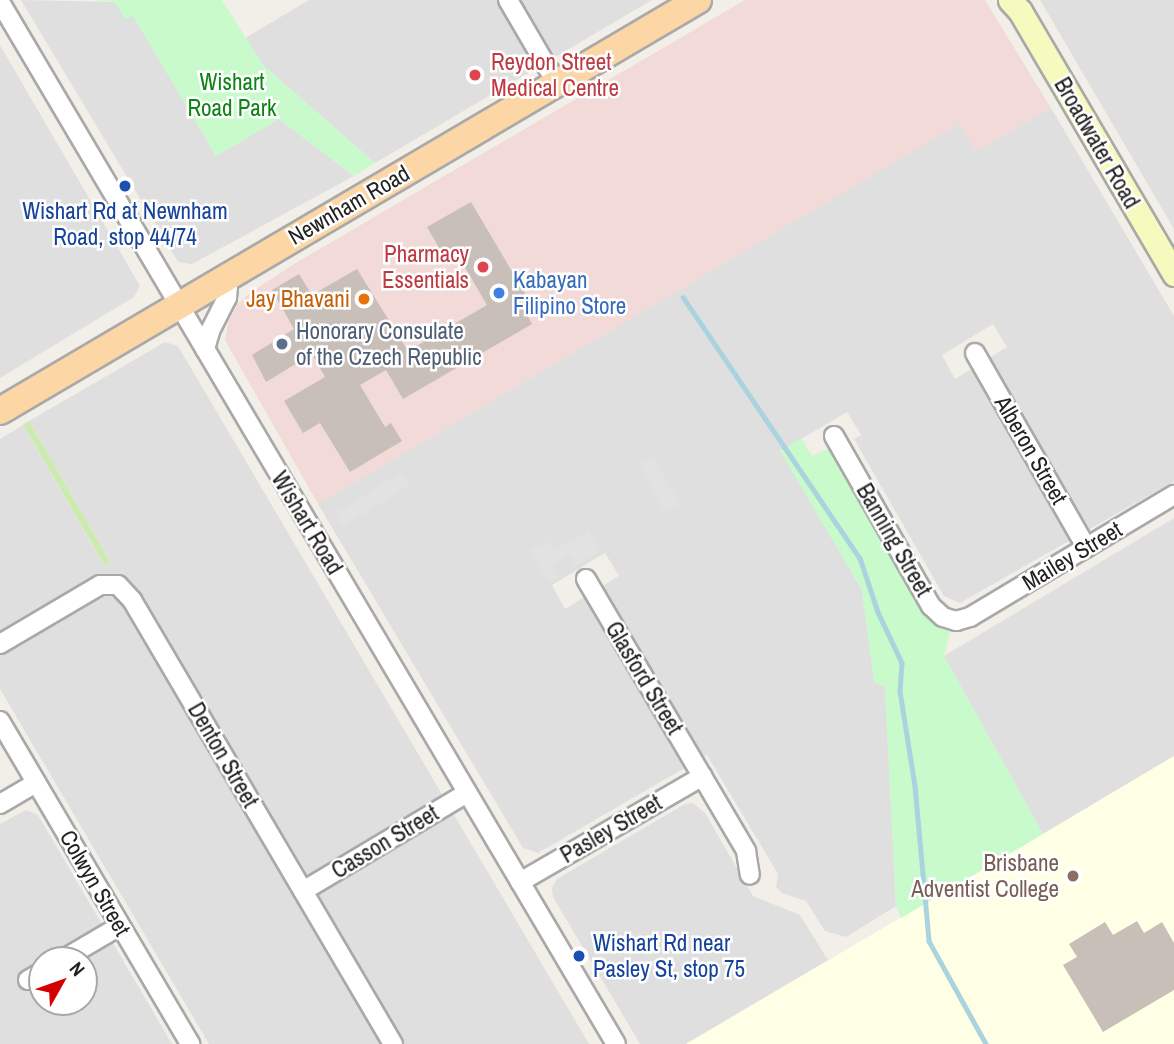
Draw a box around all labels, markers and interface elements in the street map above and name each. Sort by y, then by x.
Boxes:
place label: Reydon Street Medical Centre [491,48,619,102]
marker: Reydon Street Medical Centre [465,65,485,85]
park label: Wishart Road Park [187,68,277,122]
street label: Broadwater Road [1048,73,1146,213]
street label: Newnham Road [284,159,414,251]
marker: Wishart Rd at Newnham Road, stop 44/74 [117,178,133,194]
place label: Wishart Rd at Newnham Road, stop 44/74 [22,197,228,251]
place label: Pharmacy Essentials [382,240,469,294]
marker: Pharmacy Essentials [475,259,491,275]
place label: Kabayan Filipino Store [513,266,626,320]
place label: Jay Bhavani [246,285,350,313]
marker: Kabayan Filipino Store [491,285,507,301]
marker: Jay Bhavani [356,291,372,307]
place label: Honorary Consulate of the Czech Republic [296,317,482,371]
marker: Honorary Consulate of the Czech Republic [274,336,290,352]
street label: Alberon Street [989,391,1073,509]
street label: Wishart Road [265,466,349,580]
street label: Banning Street [851,479,937,601]
street label: Mailey Street [1017,516,1127,596]
street label: Glasford Street [600,617,688,739]
street label: Denton Street [182,698,264,812]
street label: Pasley Street [556,789,666,869]
street label: Casson Street [327,799,443,885]
street label: Colwyn Street [54,825,136,941]
place label: Brisbane Adventist College [911,849,1059,903]
marker: Brisbane Adventist College [1065,868,1081,884]
place label: Wishart Rd near Pasley St, stop 75 [593,929,745,983]
north arrow [28,946,98,1016]
marker: Wishart Rd near Pasley St, stop 75 [571,948,587,964]
text: N [64,956,91,981]

